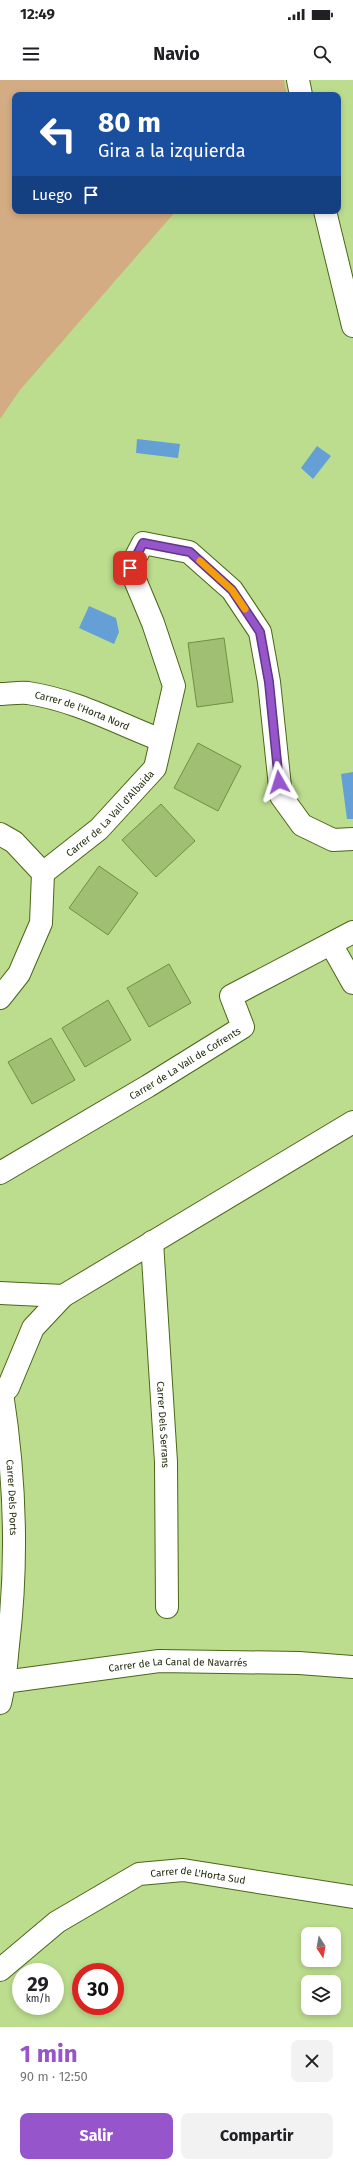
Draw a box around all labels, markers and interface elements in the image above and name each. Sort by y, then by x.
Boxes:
text: 12:49 [20,5,55,23]
icon: menu [20,43,42,65]
text: Navio [153,43,200,65]
icon: search [311,43,333,65]
text: 80 m [98,106,161,139]
icon: left [32,108,84,160]
text: Gira a la izquierda [98,140,246,162]
icon: arrive [80,184,102,206]
text: Luego [32,186,72,204]
pin [113,551,147,585]
icon: arrive [119,557,141,579]
street label: Carrer de l'Horta Nord [34,689,131,733]
position arrow [258,761,300,803]
street label: Carrer de La Vall d'Albaida [64,768,157,860]
street label: Carrer de La Vall de Cofrents [127,1025,243,1103]
street label: Carrer Dels Serrans [154,1381,171,1468]
street label: Carrer Dels Ports [3,1459,19,1536]
street label: Carrer de La Canal de Navarrés [108,1656,248,1675]
street label: Carrer de L'Horta Sud [150,1865,246,1887]
north arrow [301,1927,341,1967]
map controls [301,1927,341,2015]
speed limit sign: 30 [72,1963,124,2015]
text: 29 [27,1972,49,1996]
button: layers [301,1975,341,2015]
text: km/h [26,1993,50,2005]
text: 1 min [20,2040,78,2068]
button: close [291,2040,333,2082]
text: 90 m · 12:50 [20,2069,88,2084]
button: Salir [20,2113,173,2159]
button: Compartir [181,2113,333,2159]

